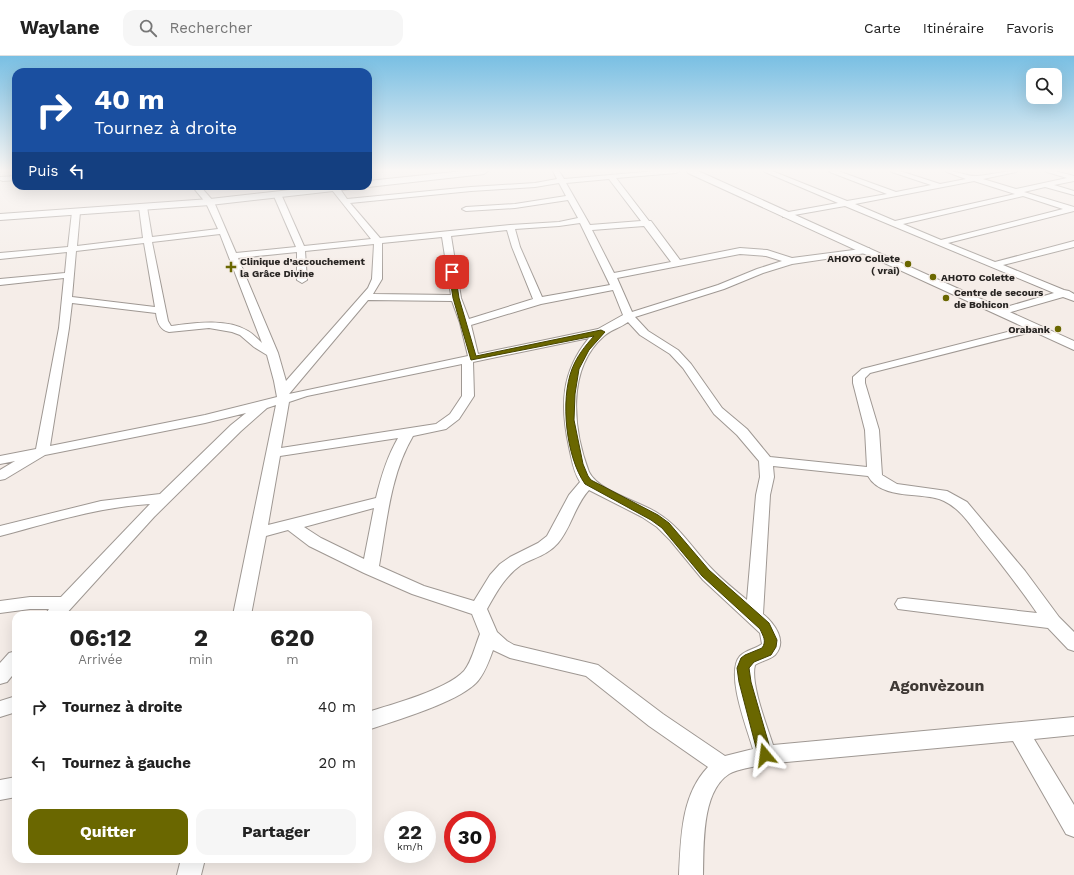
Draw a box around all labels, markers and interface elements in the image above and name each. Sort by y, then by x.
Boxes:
search box [123,10,403,46]
text: Waylane [20,16,99,39]
icon: search [137,17,159,39]
text: Rechercher [169,19,252,37]
text: Carte [864,20,901,36]
text: Itinéraire [923,20,984,36]
text: Favoris [1006,20,1054,36]
map controls [1026,68,1062,104]
button: search [1026,68,1062,104]
text: 40 m [94,83,164,116]
icon: right [28,84,80,136]
text: Tournez à droite [94,117,237,138]
icon: left [66,160,88,182]
text: Puis [28,162,58,180]
place label: AHOYO Collete ( vrai) [827,253,900,276]
pin [435,255,469,289]
place label: Clinique d’accouchement la Grâce Divine [240,256,365,279]
marker: AHOYO Collete ( vrai) [903,259,913,269]
marker: Clinique d’accouchement la Grâce Divine [225,261,237,273]
icon: arrive [441,261,463,283]
marker: AHOTO Colette [928,272,938,282]
place label: AHOTO Colette [941,272,1015,283]
place label: Centre de secours de Bohicon [954,287,1044,310]
marker: Centre de secours de Bohicon [941,293,951,303]
place label: Orabank [1008,324,1051,335]
marker: Orabank [1053,324,1063,334]
text: 06:12 [69,624,131,652]
text: 2 [194,624,208,652]
text: 620 [270,624,315,652]
text: Arrivée [78,652,123,667]
text: min [189,652,213,667]
text: m [286,652,299,667]
district label: Agonvèzoun [890,676,984,695]
icon: right [28,696,50,718]
text: Tournez à droite [62,698,182,716]
text: 40 m [318,698,356,716]
position arrow [744,734,786,776]
icon: left [28,752,50,774]
text: Tournez à gauche [62,754,191,772]
text: 20 m [319,754,356,772]
button: Quitter [28,809,188,855]
button: Partager [196,809,356,855]
speed limit sign: 30 [444,811,496,863]
text: 22 [398,820,422,844]
text: km/h [397,841,423,852]

